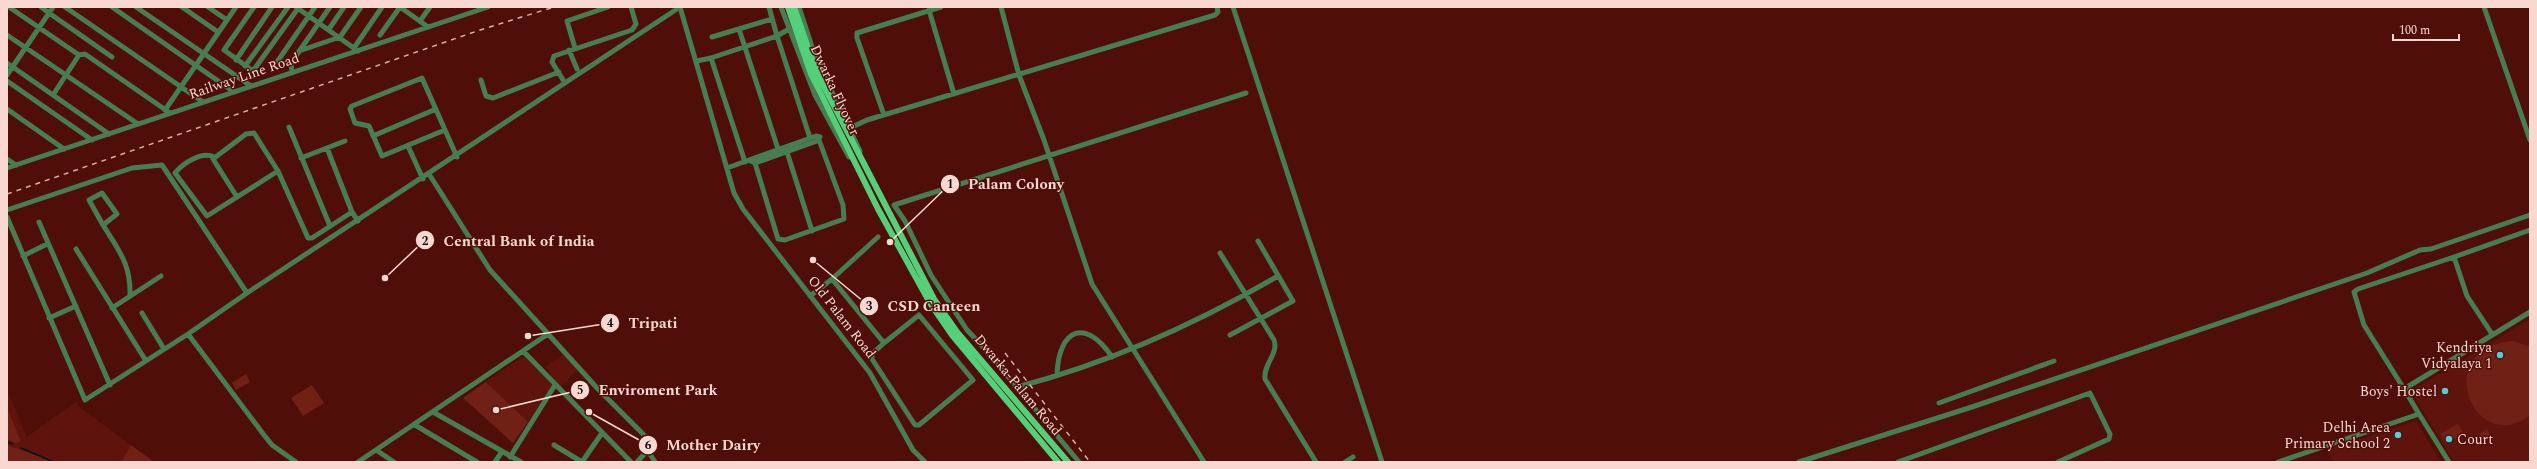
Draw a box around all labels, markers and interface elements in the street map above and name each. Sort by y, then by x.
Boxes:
scale bar [2393,16,2459,42]
text: 100 m [2399,21,2430,40]
street label: Dwarka Flyover [805,41,865,139]
street label: Railway Line Road [186,47,302,105]
callout: Palam Colony [940,171,1072,198]
text: Palam Colony [968,173,1065,196]
text: 1 [947,175,953,194]
callout: Central Bank of India [415,227,602,254]
text: Central Bank of India [444,230,595,253]
text: 2 [422,232,429,251]
street label: Old Palam Road [803,271,881,363]
callout: CSD Canteen [859,293,988,320]
text: CSD Canteen [888,295,980,318]
text: 3 [866,297,873,316]
callout: Tripati [600,309,685,336]
text: Tripati [629,312,677,335]
text: 4 [607,314,614,333]
street label: Dwarka-Palam Road [969,330,1067,441]
place label: Kendriya Vidyalaya 1 [2421,337,2492,374]
marker: Kendriya Vidyalaya 1 [2495,350,2505,360]
callout: Enviroment Park [570,376,726,403]
text: Enviroment Park [598,379,718,402]
text: 5 [577,381,583,400]
place label: Boys' Hostel [2360,381,2437,402]
marker: Boys' Hostel [2440,386,2450,396]
place label: Delhi Area Primary School 2 [2284,417,2390,454]
place label: Court [2457,429,2493,450]
marker: Delhi Area Primary School 2 [2393,430,2403,440]
callout: Mother Dairy [638,431,768,458]
text: Mother Dairy [666,434,761,457]
marker: Court [2444,434,2454,444]
text: 6 [645,436,652,455]

